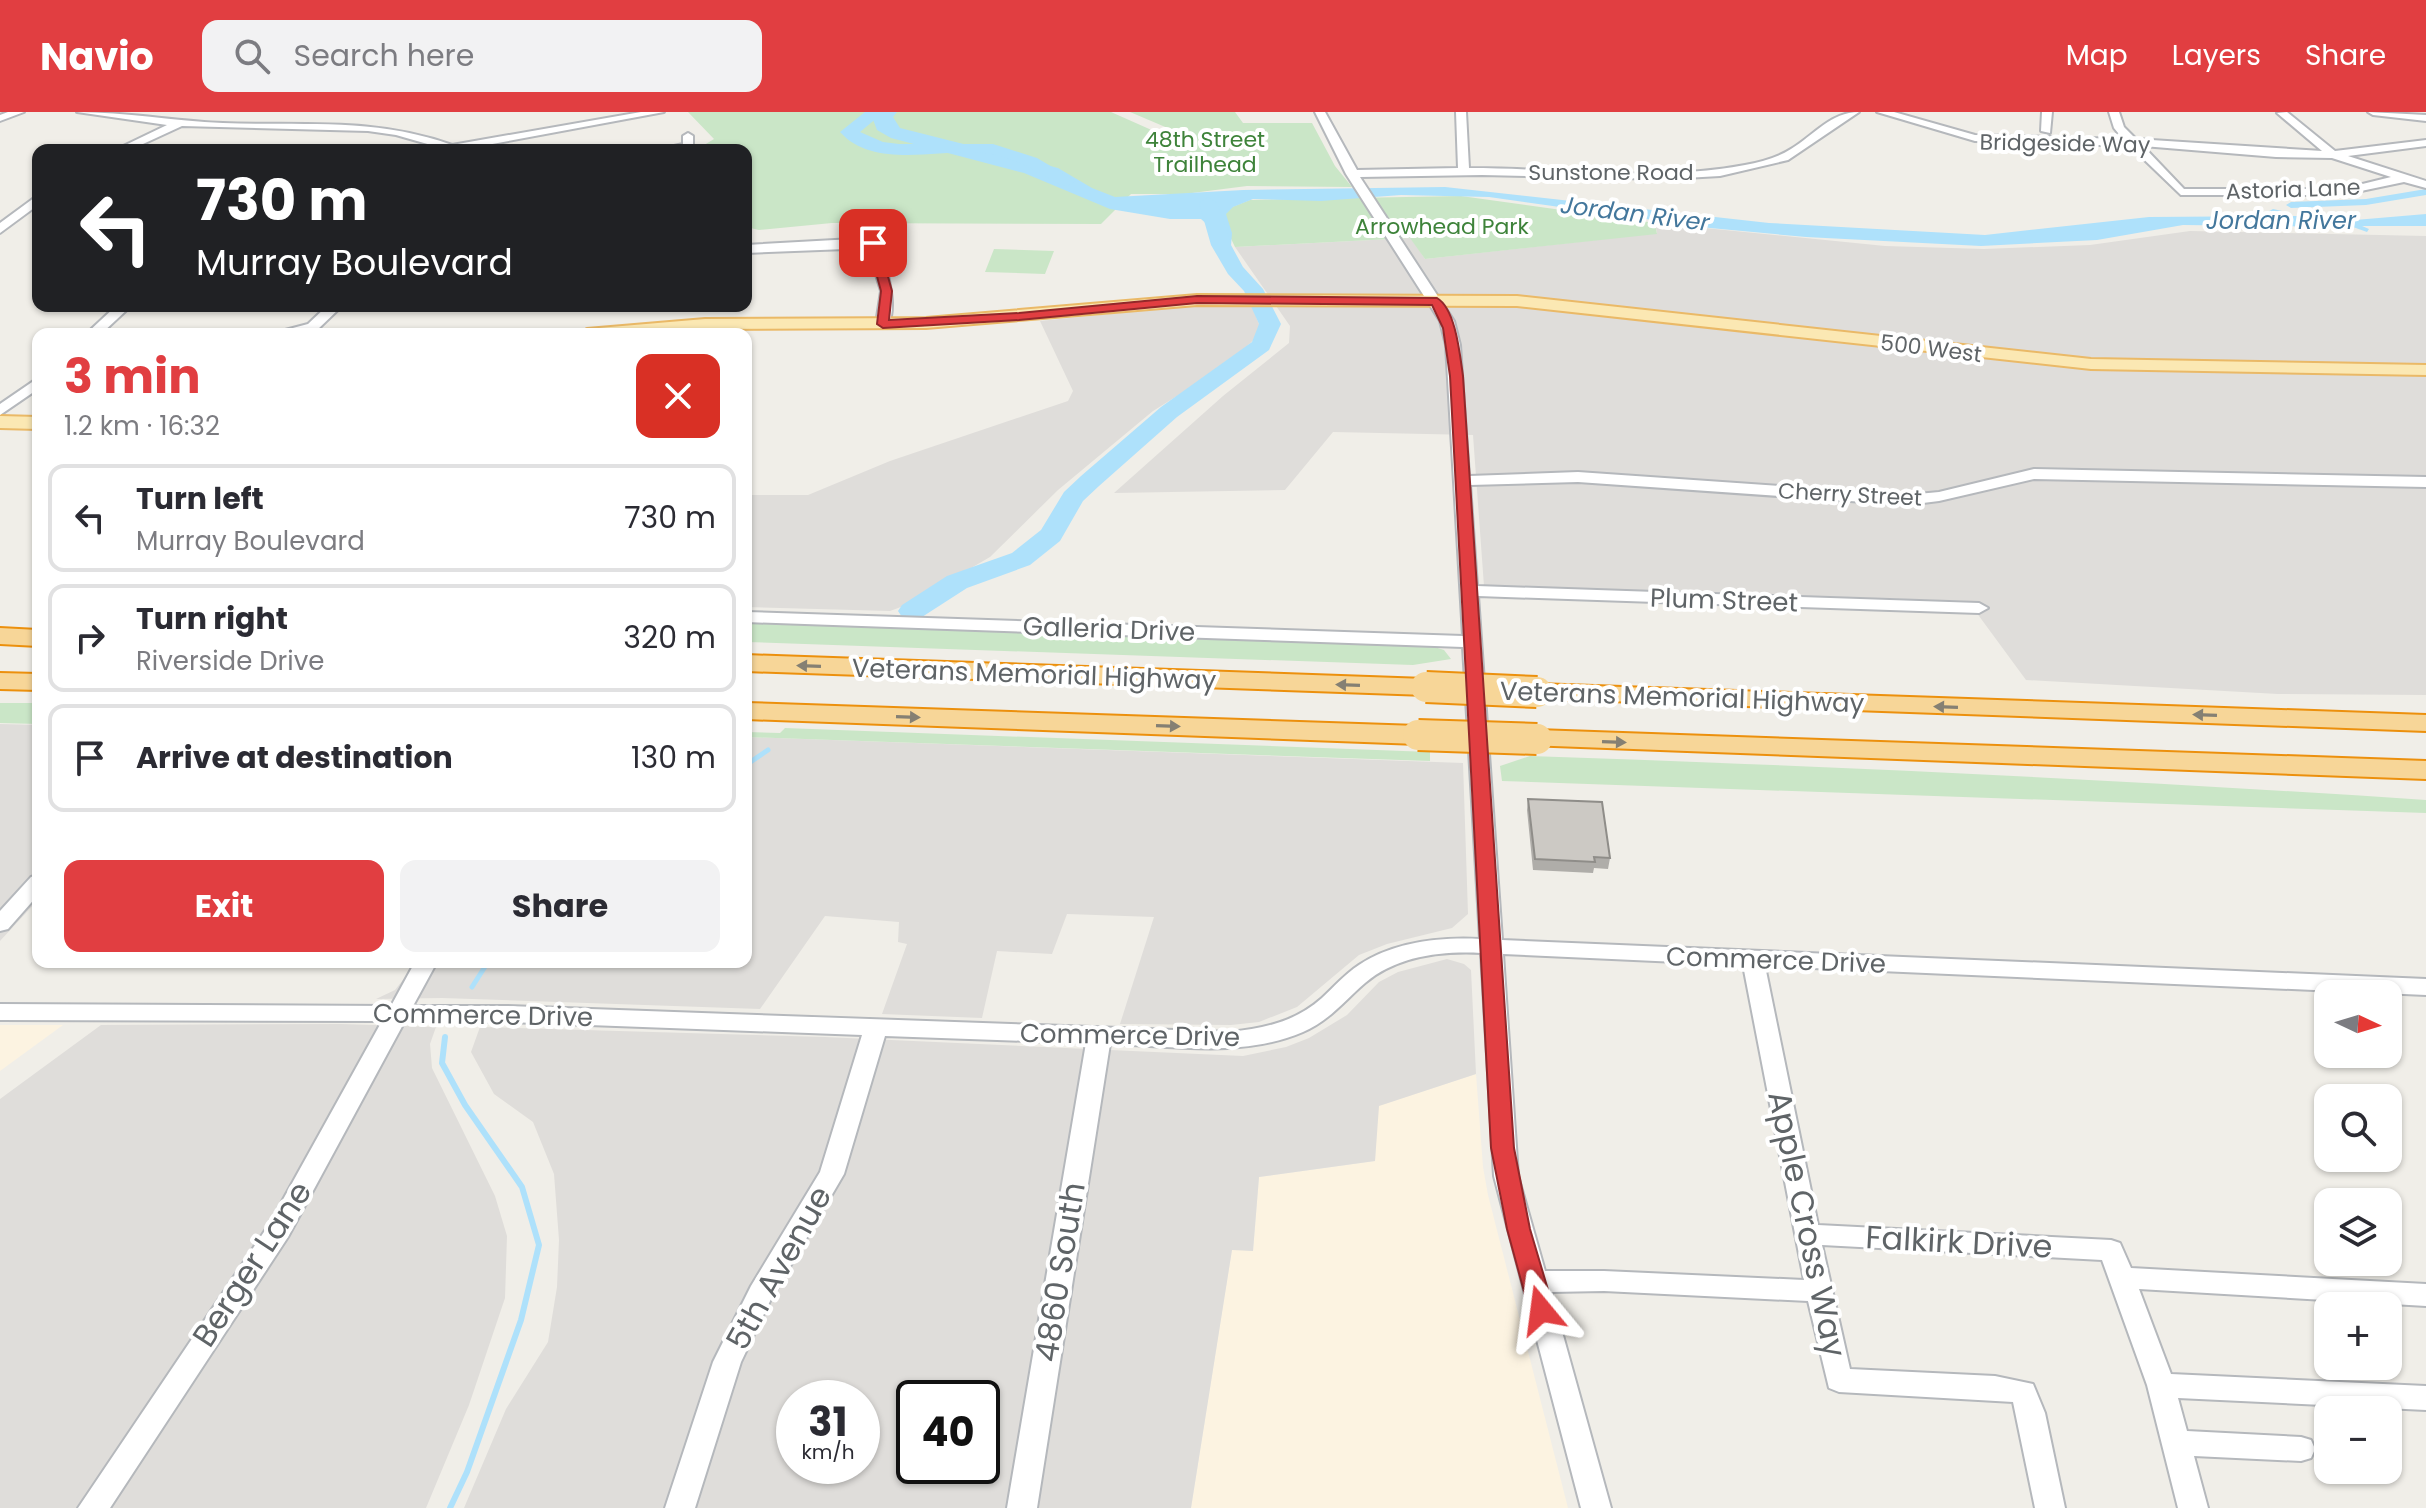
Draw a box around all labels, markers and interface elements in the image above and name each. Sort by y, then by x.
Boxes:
search box [202,20,762,92]
text: Navio [40,30,154,83]
icon: search [230,34,274,78]
text: Search here [294,34,474,77]
text: Map [2066,36,2128,75]
text: Layers [2172,36,2261,75]
text: Share [2305,36,2386,75]
park label: 48th Street Trailhead [1145,124,1265,180]
street label: Bridgeside Way [1979,127,2151,160]
street label: Sunstone Road [1528,157,1694,188]
text: 730 m [196,161,368,240]
street label: Astoria Lane [2225,172,2361,207]
icon: left [64,176,168,280]
water label: Jordan River [1559,188,1712,239]
water label: Jordan River [2206,204,2357,237]
pin [839,209,907,277]
park label: Arrowhead Park [1355,211,1530,242]
icon: arrive [851,221,895,265]
text: Murray Boulevard [196,237,513,288]
street label: 500 West [1878,327,1983,370]
text: 3 min [64,343,201,410]
button: close [636,354,720,438]
text: 1.2 km · 16:32 [64,408,220,444]
street label: Cherry Street [1777,475,1923,514]
text: Turn left [136,477,264,520]
icon: left [68,496,112,540]
text: 730 m [624,496,716,539]
text: Murray Boulevard [136,523,365,559]
street label: Plum Street [1649,579,1799,621]
text: Turn right [136,597,288,640]
street label: Galleria Drive [1022,608,1196,650]
icon: right [68,616,112,660]
text: 320 m [623,616,716,659]
text: Riverside Drive [136,643,324,679]
street label: Veterans Memorial Highway [851,650,1217,698]
one-way arrow [796,659,821,672]
street label: Veterans Memorial Highway [1499,673,1865,721]
one-way arrow [1335,678,1360,691]
one-way arrow [1933,701,1958,714]
one-way arrow [2192,709,2217,722]
one-way arrow [896,710,921,723]
one-way arrow [1156,719,1181,732]
icon: arrive [68,736,112,780]
text: Arrive at destination [136,736,453,779]
text: 130 m [631,736,716,779]
one-way arrow [1602,736,1627,749]
button: Exit [64,860,384,952]
button: Share [400,860,720,952]
street label: Commerce Drive [1665,938,1887,982]
north arrow [2314,980,2402,1068]
map controls [2314,980,2402,1484]
street label: Commerce Drive [373,995,593,1035]
street label: Commerce Drive [1020,1015,1240,1055]
button: search [2314,1084,2402,1172]
street label: Apple Cross Way [1757,1087,1858,1361]
street label: Berger Lane [181,1172,322,1355]
street label: 5th Avenue [715,1178,842,1358]
street label: 4860 South [1023,1179,1096,1365]
button: layers [2314,1188,2402,1276]
street label: Falkirk Drive [1864,1214,2054,1269]
position arrow [1499,1268,1583,1352]
button: + [2314,1292,2402,1380]
speed limit sign: 40 [896,1380,1000,1484]
text: 31 [808,1394,848,1450]
button: − [2314,1396,2402,1484]
text: km/h [801,1438,855,1466]

